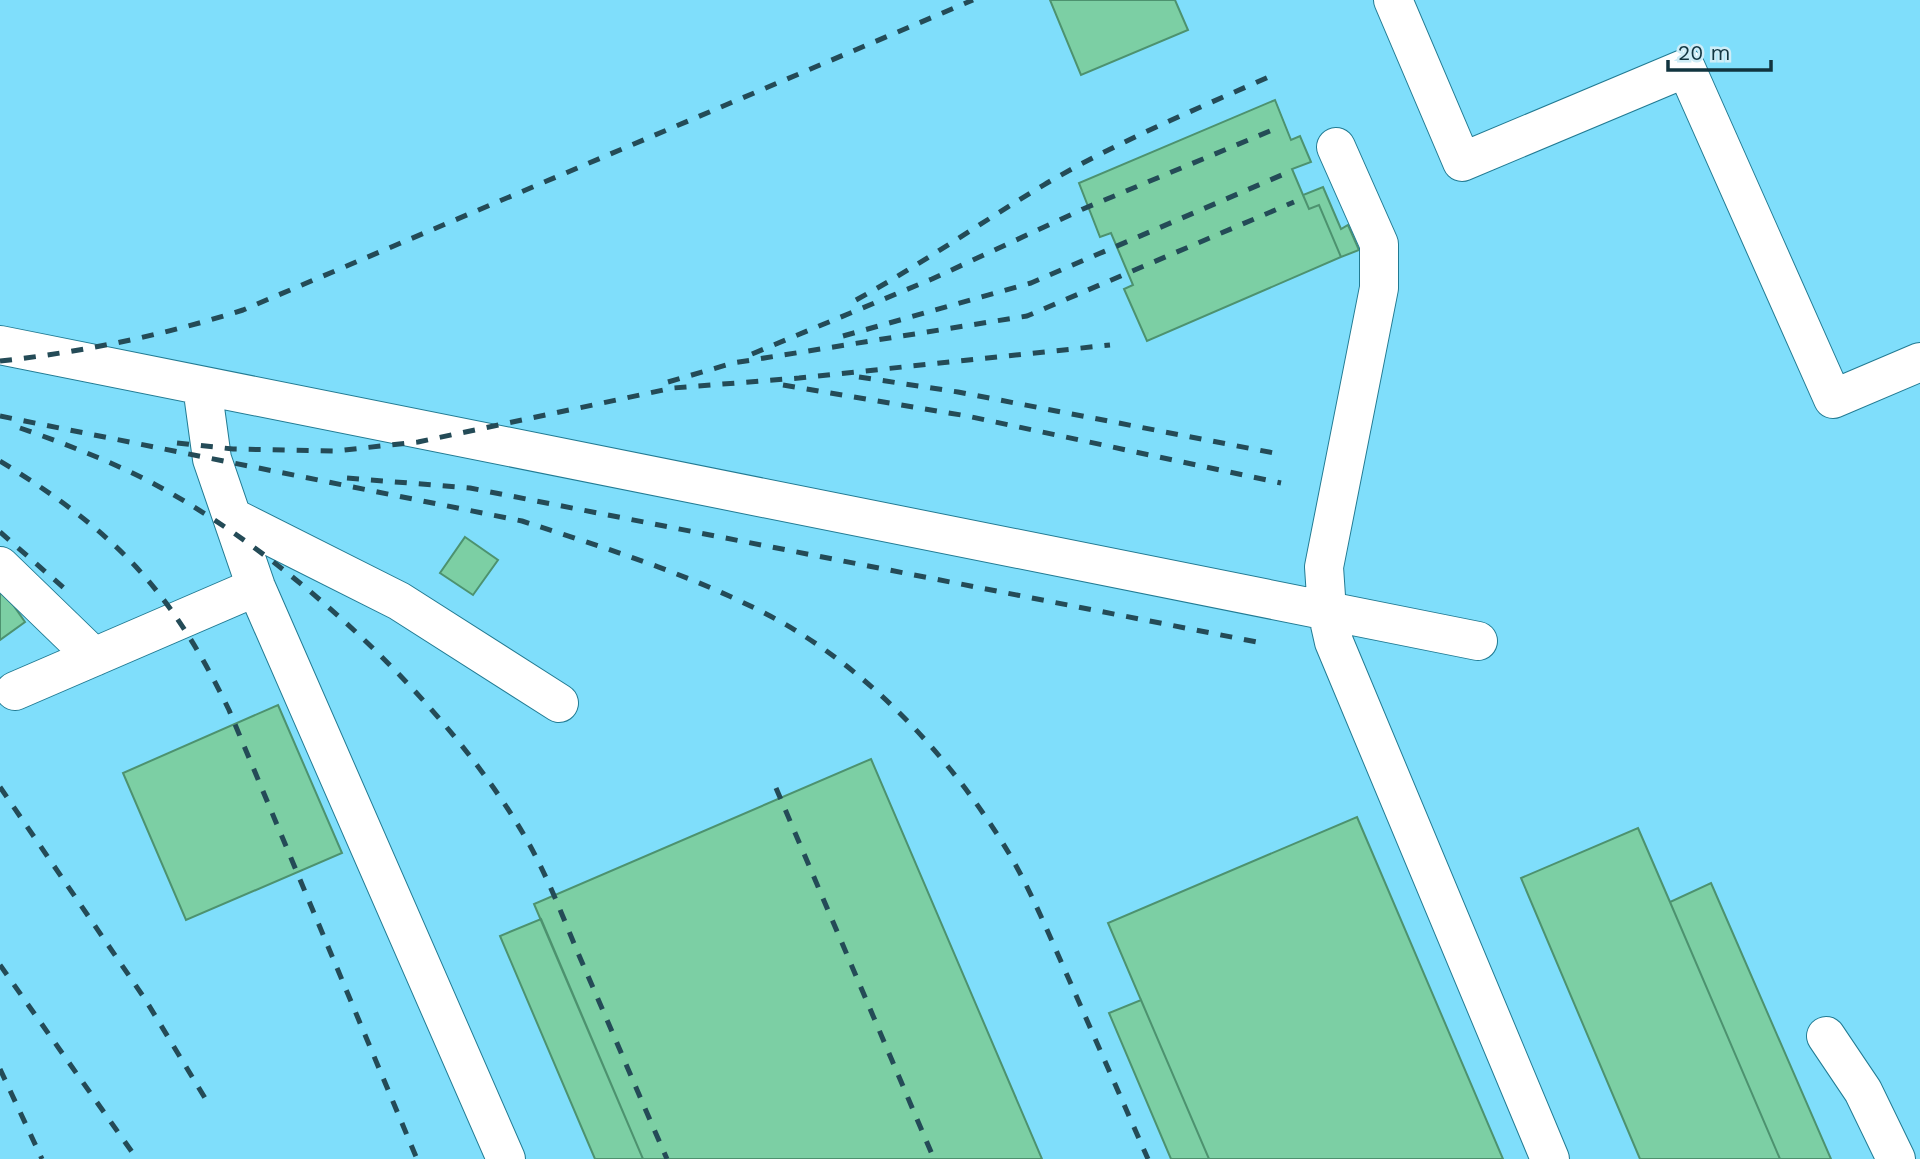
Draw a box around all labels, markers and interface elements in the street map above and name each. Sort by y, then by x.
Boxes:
scale bar [1668,28,1771,72]
text: 20 m [1678,40,1730,65]

